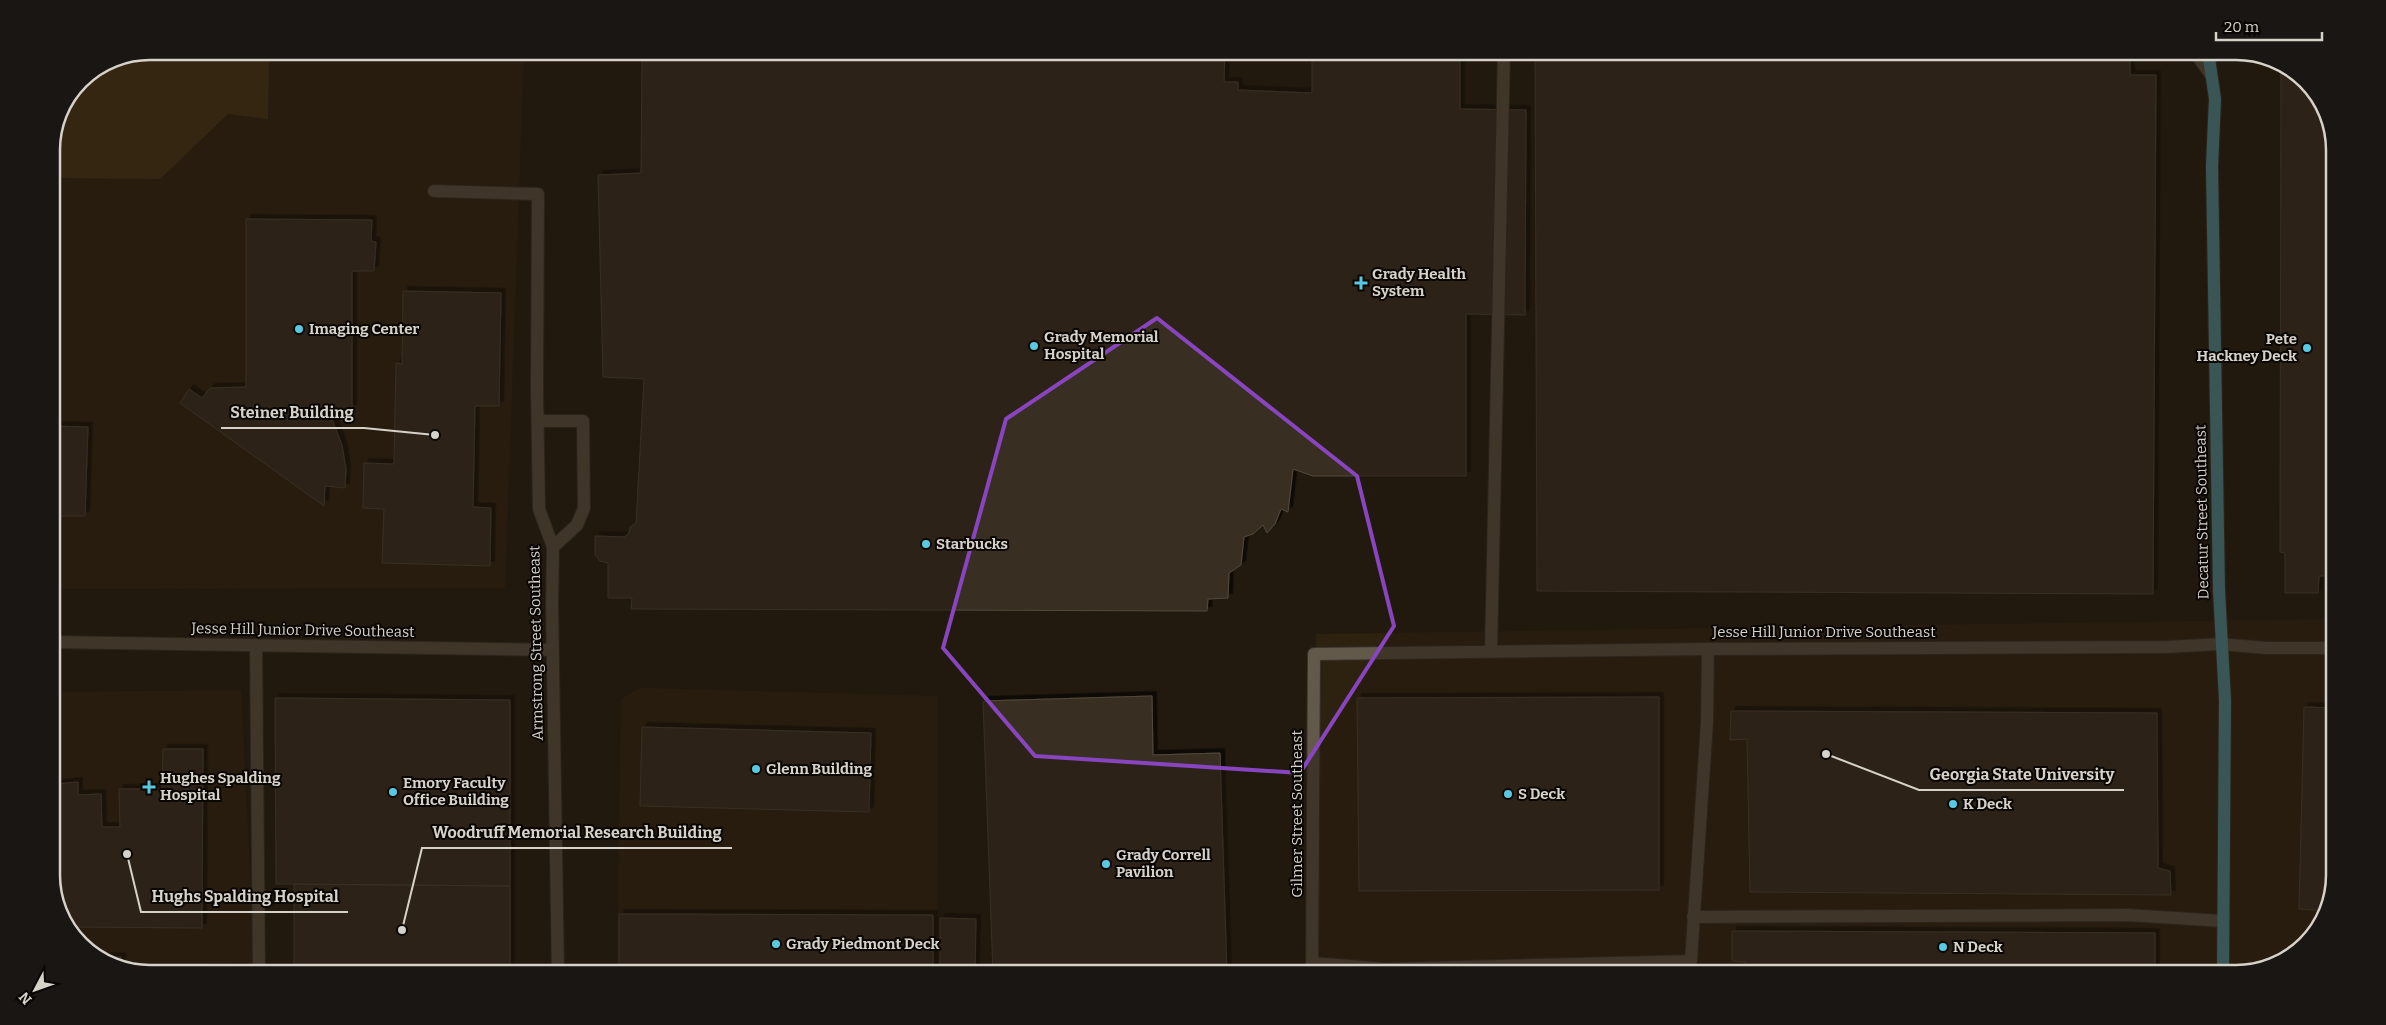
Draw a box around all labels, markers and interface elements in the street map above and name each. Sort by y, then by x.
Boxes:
scale bar [2216,10,2322,42]
text: 20 m [2224,18,2260,36]
place label: Grady Health System [1372,265,1466,300]
marker: Grady Health System [1354,276,1368,290]
place label: Imaging Center [309,320,419,338]
marker: Imaging Center [293,323,305,335]
place label: Grady Memorial Hospital [1044,328,1159,363]
place label: Pete Hackney Deck [2197,330,2297,365]
marker: Grady Memorial Hospital [1028,340,1040,352]
marker: Pete Hackney Deck [2301,342,2313,354]
callout: Steiner Building [221,397,364,428]
text: Steiner Building [230,403,354,422]
street label: Decatur Street Southeast [2191,424,2213,599]
place label: Starbucks [936,535,1008,553]
marker: Starbucks [920,538,932,550]
street label: Armstrong Street Southeast [525,545,547,741]
street label: Jesse Hill Junior Drive Southeast [190,619,415,641]
street label: Jesse Hill Junior Drive Southeast [1711,623,1936,641]
street label: Gilmer Street Southeast [1288,730,1306,898]
callout: Georgia State University [1919,759,2124,790]
place label: Glenn Building [766,760,873,778]
marker: Glenn Building [750,763,762,775]
text: Georgia State University [1930,765,2115,784]
place label: Hughes Spalding Hospital [160,769,281,804]
place label: Emory Faculty Office Building [403,774,509,809]
marker: Hughes Spalding Hospital [142,780,156,794]
place label: S Deck [1518,785,1565,803]
marker: Emory Faculty Office Building [387,786,399,798]
marker: S Deck [1502,788,1514,800]
place label: K Deck [1963,795,2012,813]
marker: K Deck [1947,798,1959,810]
callout: Woodruff Memorial Research Building [422,817,732,848]
text: Woodruff Memorial Research Building [432,823,722,842]
place label: Grady Correll Pavilion [1116,846,1211,881]
marker: Grady Correll Pavilion [1100,858,1112,870]
callout: Hughs Spalding Hospital [141,881,348,912]
text: Hughs Spalding Hospital [151,887,339,906]
place label: Grady Piedmont Deck [786,935,940,953]
marker: Grady Piedmont Deck [770,938,782,950]
place label: N Deck [1953,938,2003,956]
marker: N Deck [1937,941,1949,953]
north arrow [10,965,60,1015]
text: N [15,988,36,1008]

